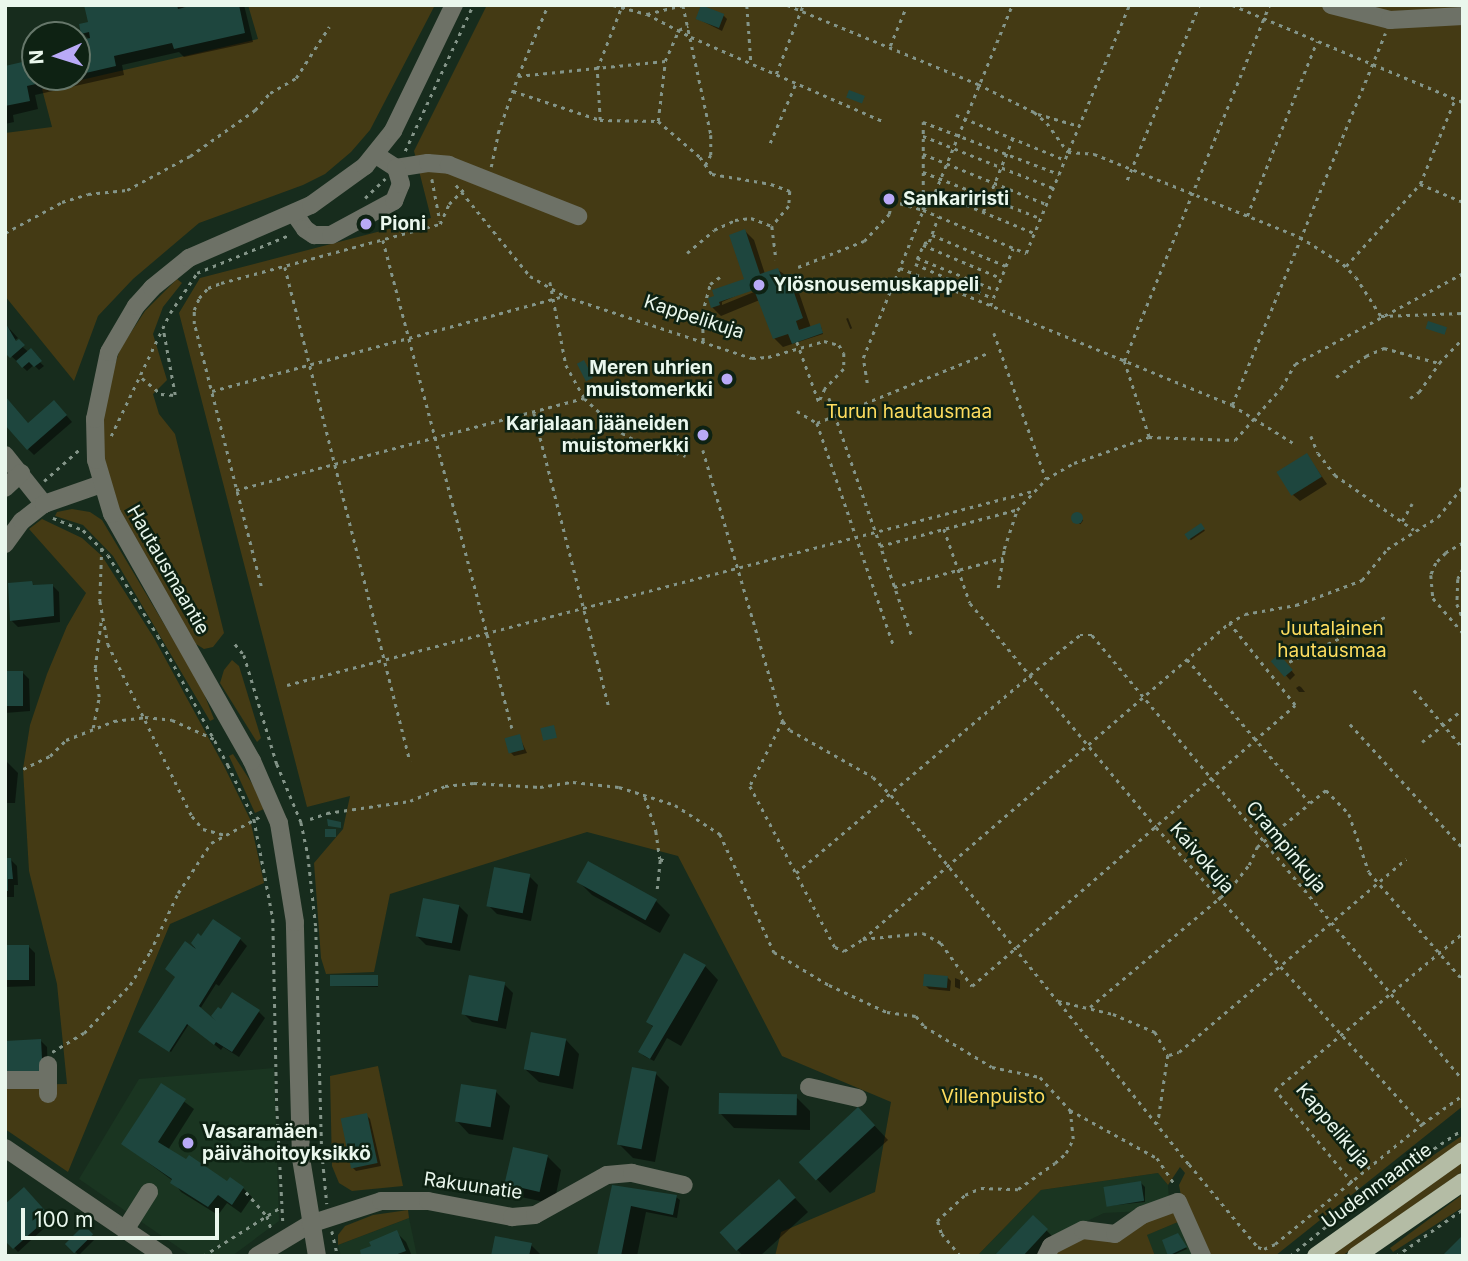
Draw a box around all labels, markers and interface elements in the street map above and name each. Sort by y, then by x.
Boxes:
north arrow [21,21,91,91]
text: N [25,49,48,65]
place label: Sankariristi [903,188,1009,210]
marker: Sankariristi [881,191,897,207]
place label: Pioni [380,213,426,235]
marker: Pioni [358,216,374,232]
place label: Ylösnousemuskappeli [773,274,979,296]
marker: Ylösnousemuskappeli [751,277,767,293]
street label: Kappelikuja [641,290,747,344]
place label: Meren uhrien muistomerkki [586,357,713,401]
marker: Meren uhrien muistomerkki [719,371,735,387]
park label: Turun hautausmaa [826,401,992,423]
place label: Karjalaan jääneiden muistomerkki [506,413,689,457]
marker: Karjalaan jääneiden muistomerkki [695,427,711,443]
street label: Hautausmaantie [122,501,214,639]
park label: Juutalainen hautausmaa [1277,618,1387,662]
street label: Crampinkuja [1241,796,1331,898]
street label: Kaivokuja [1165,818,1239,898]
street label: Kappelikuja [1291,1079,1375,1173]
park label: Villenpuisto [941,1086,1045,1108]
place label: Vasaramäen päivähoitoyksikkö [202,1121,371,1165]
marker: Vasaramäen päivähoitoyksikkö [180,1135,196,1151]
street label: Uudenmaantie [1318,1138,1436,1234]
street label: Rakuunatie [422,1168,524,1204]
scale bar [24,1194,222,1238]
text: 100 m [34,1207,93,1232]

